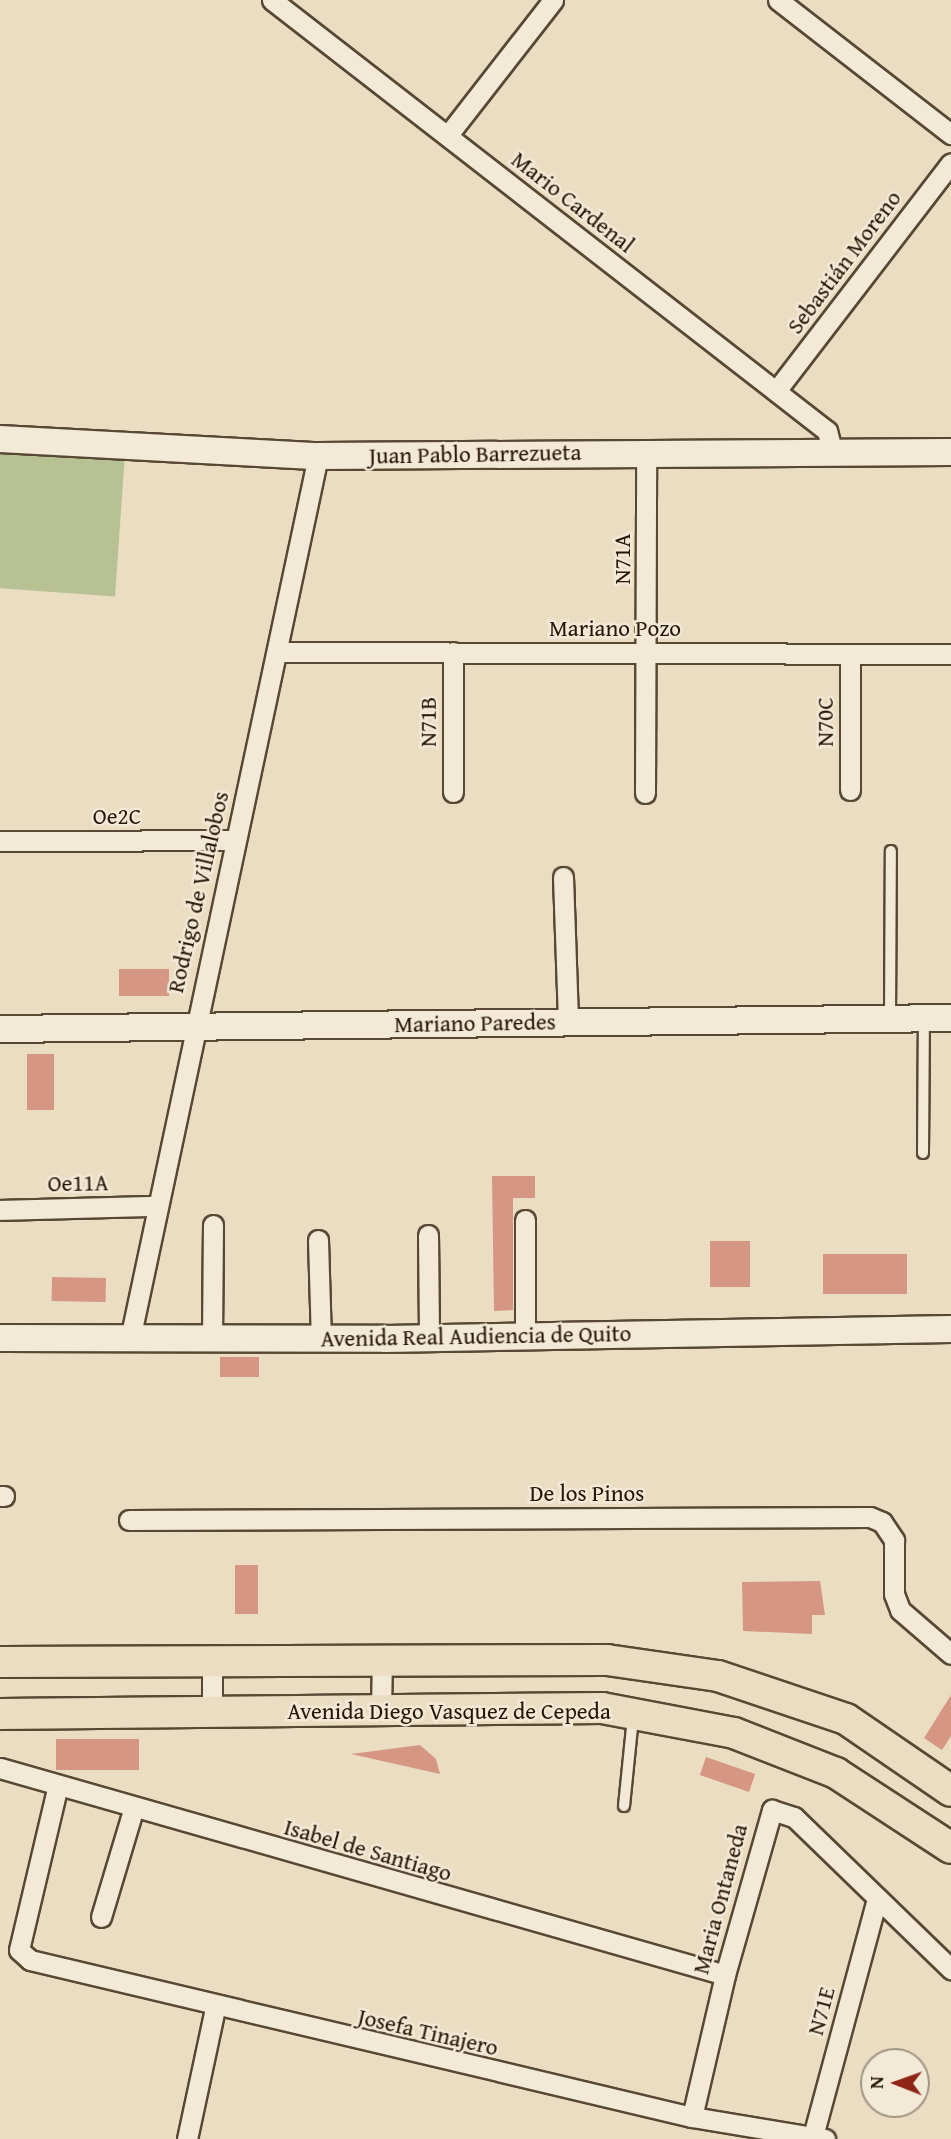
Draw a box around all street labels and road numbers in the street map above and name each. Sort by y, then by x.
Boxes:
street label: Mario Cardenal [506,145,640,259]
street label: Sebastián Moreno [781,185,907,339]
street label: Juan Pablo Barrezueta [369,438,581,470]
street label: N71A [608,533,636,585]
street label: Mariano Pozo [549,614,681,642]
street label: N71B [414,697,442,747]
street label: N70C [811,697,839,747]
street label: Rodrigo de Villalobos [161,789,235,995]
street label: Oe2C [93,802,141,830]
street label: Mariano Paredes [394,1008,556,1038]
street label: Oe11A [47,1169,109,1197]
street label: Avenida Real Audiencia de Quito [320,1319,632,1353]
street label: De los Pinos [530,1479,644,1507]
street label: Avenida Diego Vasquez de Cepeda [287,1697,611,1725]
street label: Isabel de Santiago [281,1813,455,1887]
street label: Maria Ontaneda [687,1821,753,1977]
street label: N71E [801,1984,841,2038]
street label: Josefa Tinajero [355,2002,501,2062]

